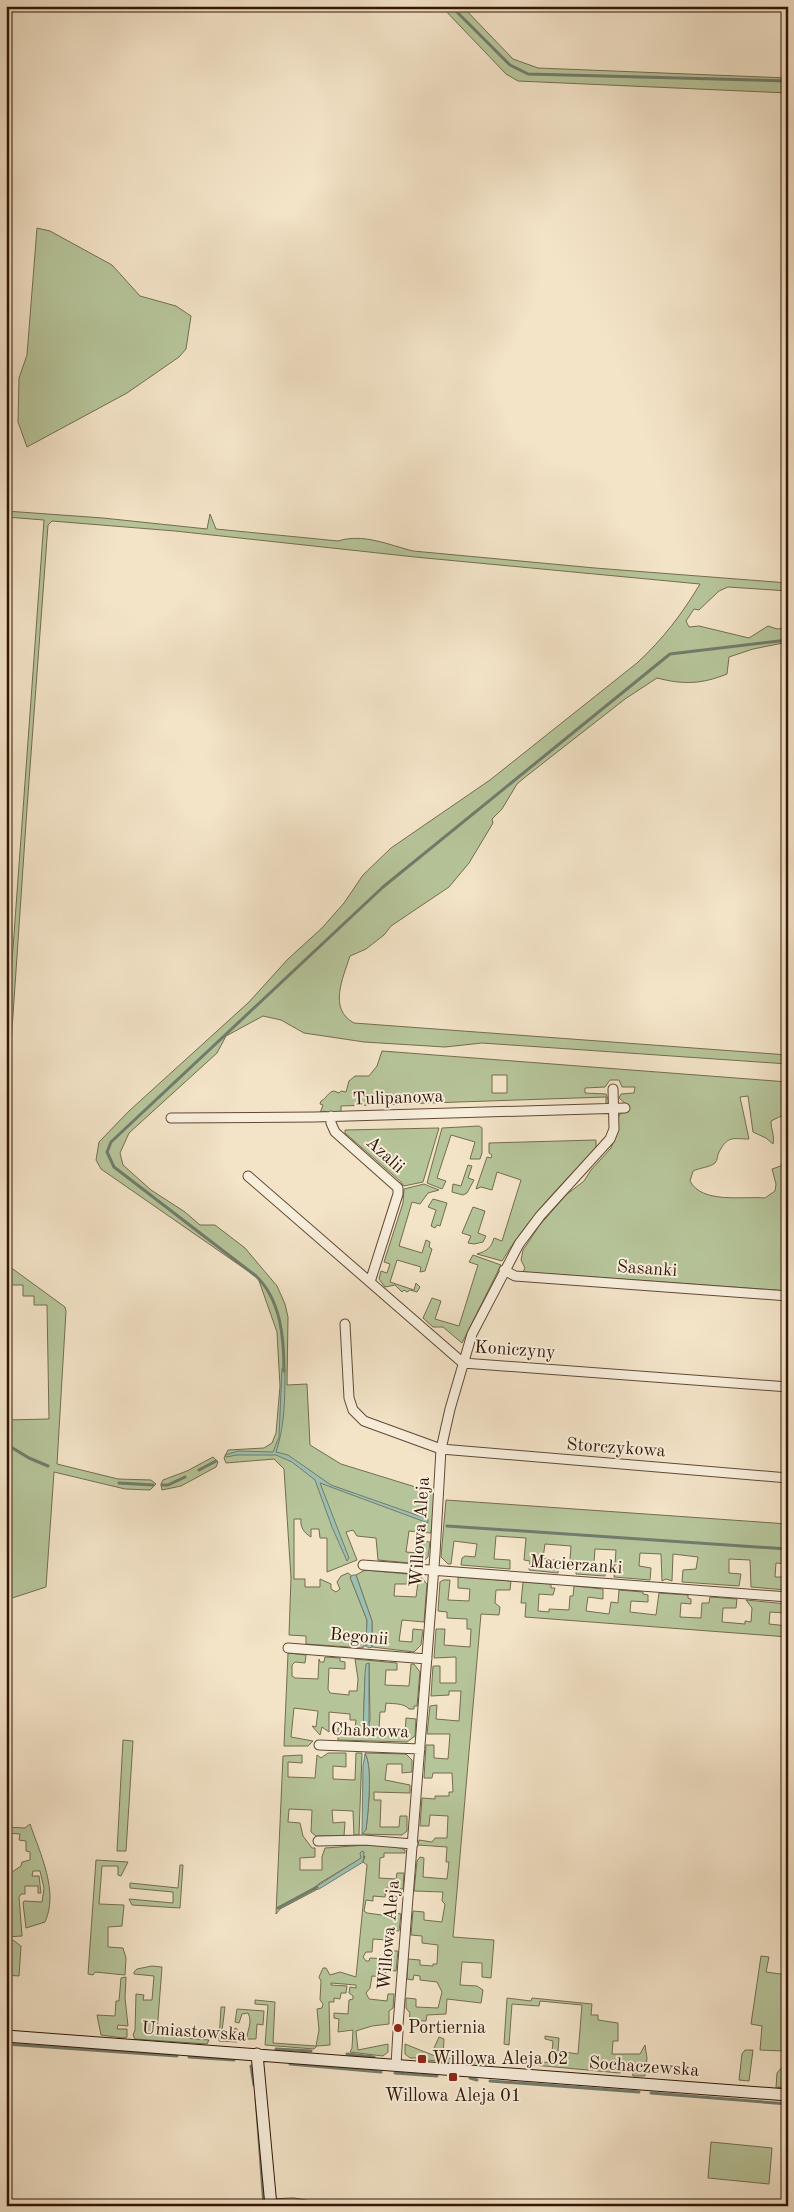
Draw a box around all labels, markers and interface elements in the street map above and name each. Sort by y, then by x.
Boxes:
street label: Tulipanowa [352,1087,444,1109]
street label: Azalii [362,1133,408,1177]
street label: Sasanki [616,1258,678,1280]
street label: Koniczyny [474,1338,557,1362]
street label: Storczykowa [566,1436,666,1460]
street label: Willowa Aleja [407,1476,433,1588]
street label: Macierzanki [529,1553,623,1577]
street label: Begonii [329,1625,389,1649]
street label: Chabrowa [331,1721,410,1741]
street label: Willowa Aleja [375,1879,403,1991]
street label: Umiastowska [141,2019,247,2045]
place label: Portiernia [408,2019,486,2037]
marker: Portiernia [392,2022,404,2034]
place label: Willowa Aleja 02 [432,2050,568,2068]
marker: Willowa Aleja 02 [416,2053,428,2065]
street label: Sochaczewska [588,2054,700,2080]
marker: Willowa Aleja 01 [447,2071,459,2083]
place label: Willowa Aleja 01 [385,2087,521,2105]

